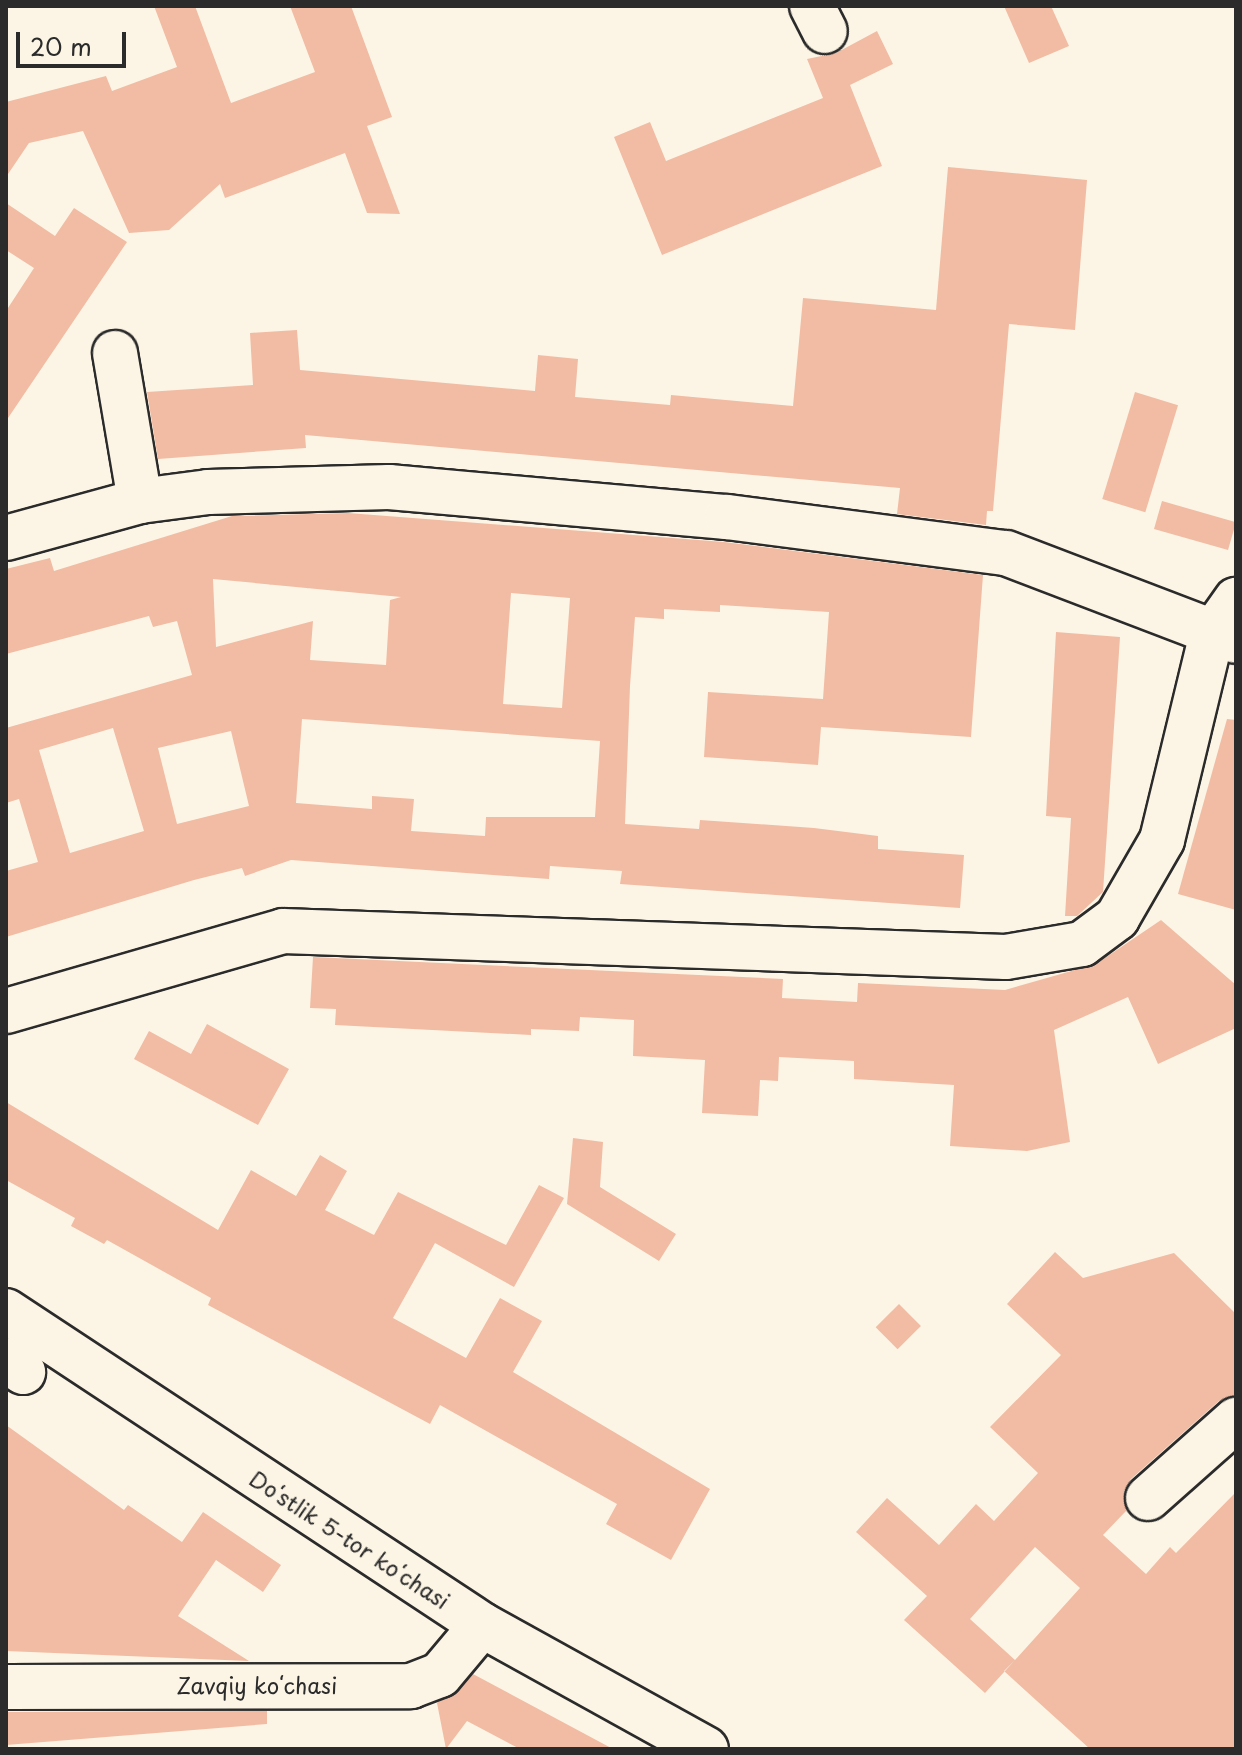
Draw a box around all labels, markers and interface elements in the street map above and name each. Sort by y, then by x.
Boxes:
scale bar [20,16,130,66]
text: 20 m [30,28,92,64]
street label: Doʻstlik 5-tor koʻchasi [245,1464,455,1614]
street label: Zavqiy koʻchasi [177,1672,337,1698]

